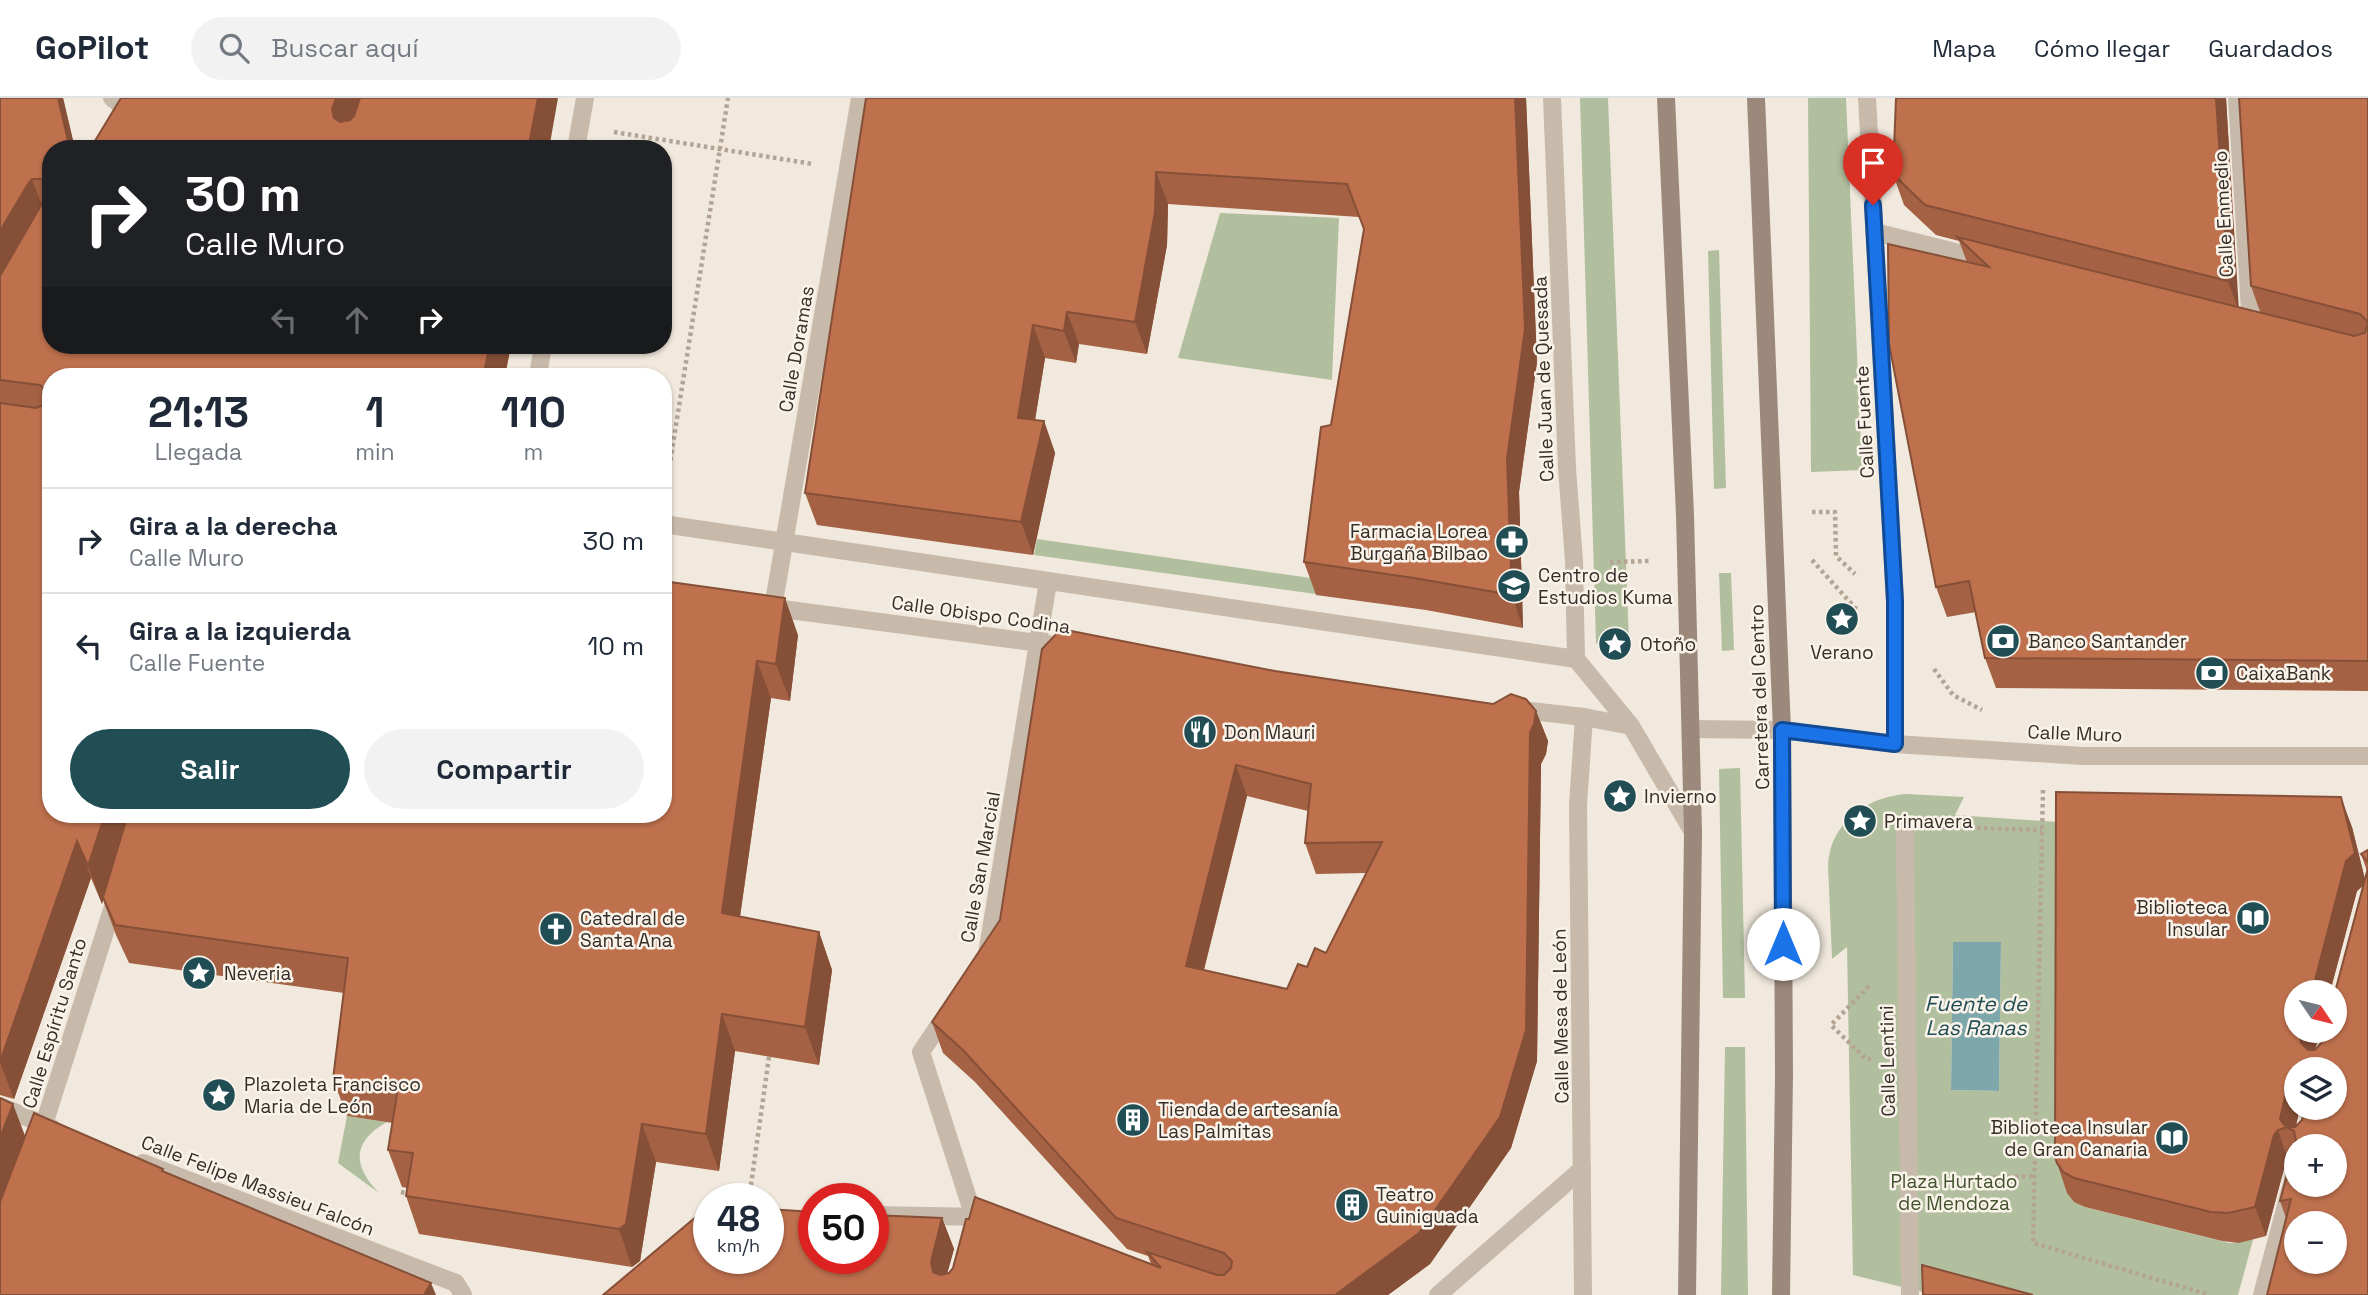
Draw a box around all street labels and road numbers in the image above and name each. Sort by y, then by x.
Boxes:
street label: Calle Enmedio [2208,150,2239,278]
street label: Calle Juan de Quesada [1527,275,1560,482]
street label: Calle Doramas [773,284,820,414]
street label: Calle Fuente [1849,365,1880,479]
street label: Calle Obispo Codina [890,590,1072,639]
street label: Carretera del Centro [1744,604,1775,790]
street label: Calle Muro [2027,719,2123,748]
street label: Calle San Marcial [955,789,1006,945]
street label: Calle Mesa de León [1546,928,1575,1104]
street label: Calle Espíritu Santo [17,935,92,1112]
street label: Calle Lentini [1874,1005,1901,1117]
street label: Calle Felipe Massieu Falcón [138,1129,378,1242]

